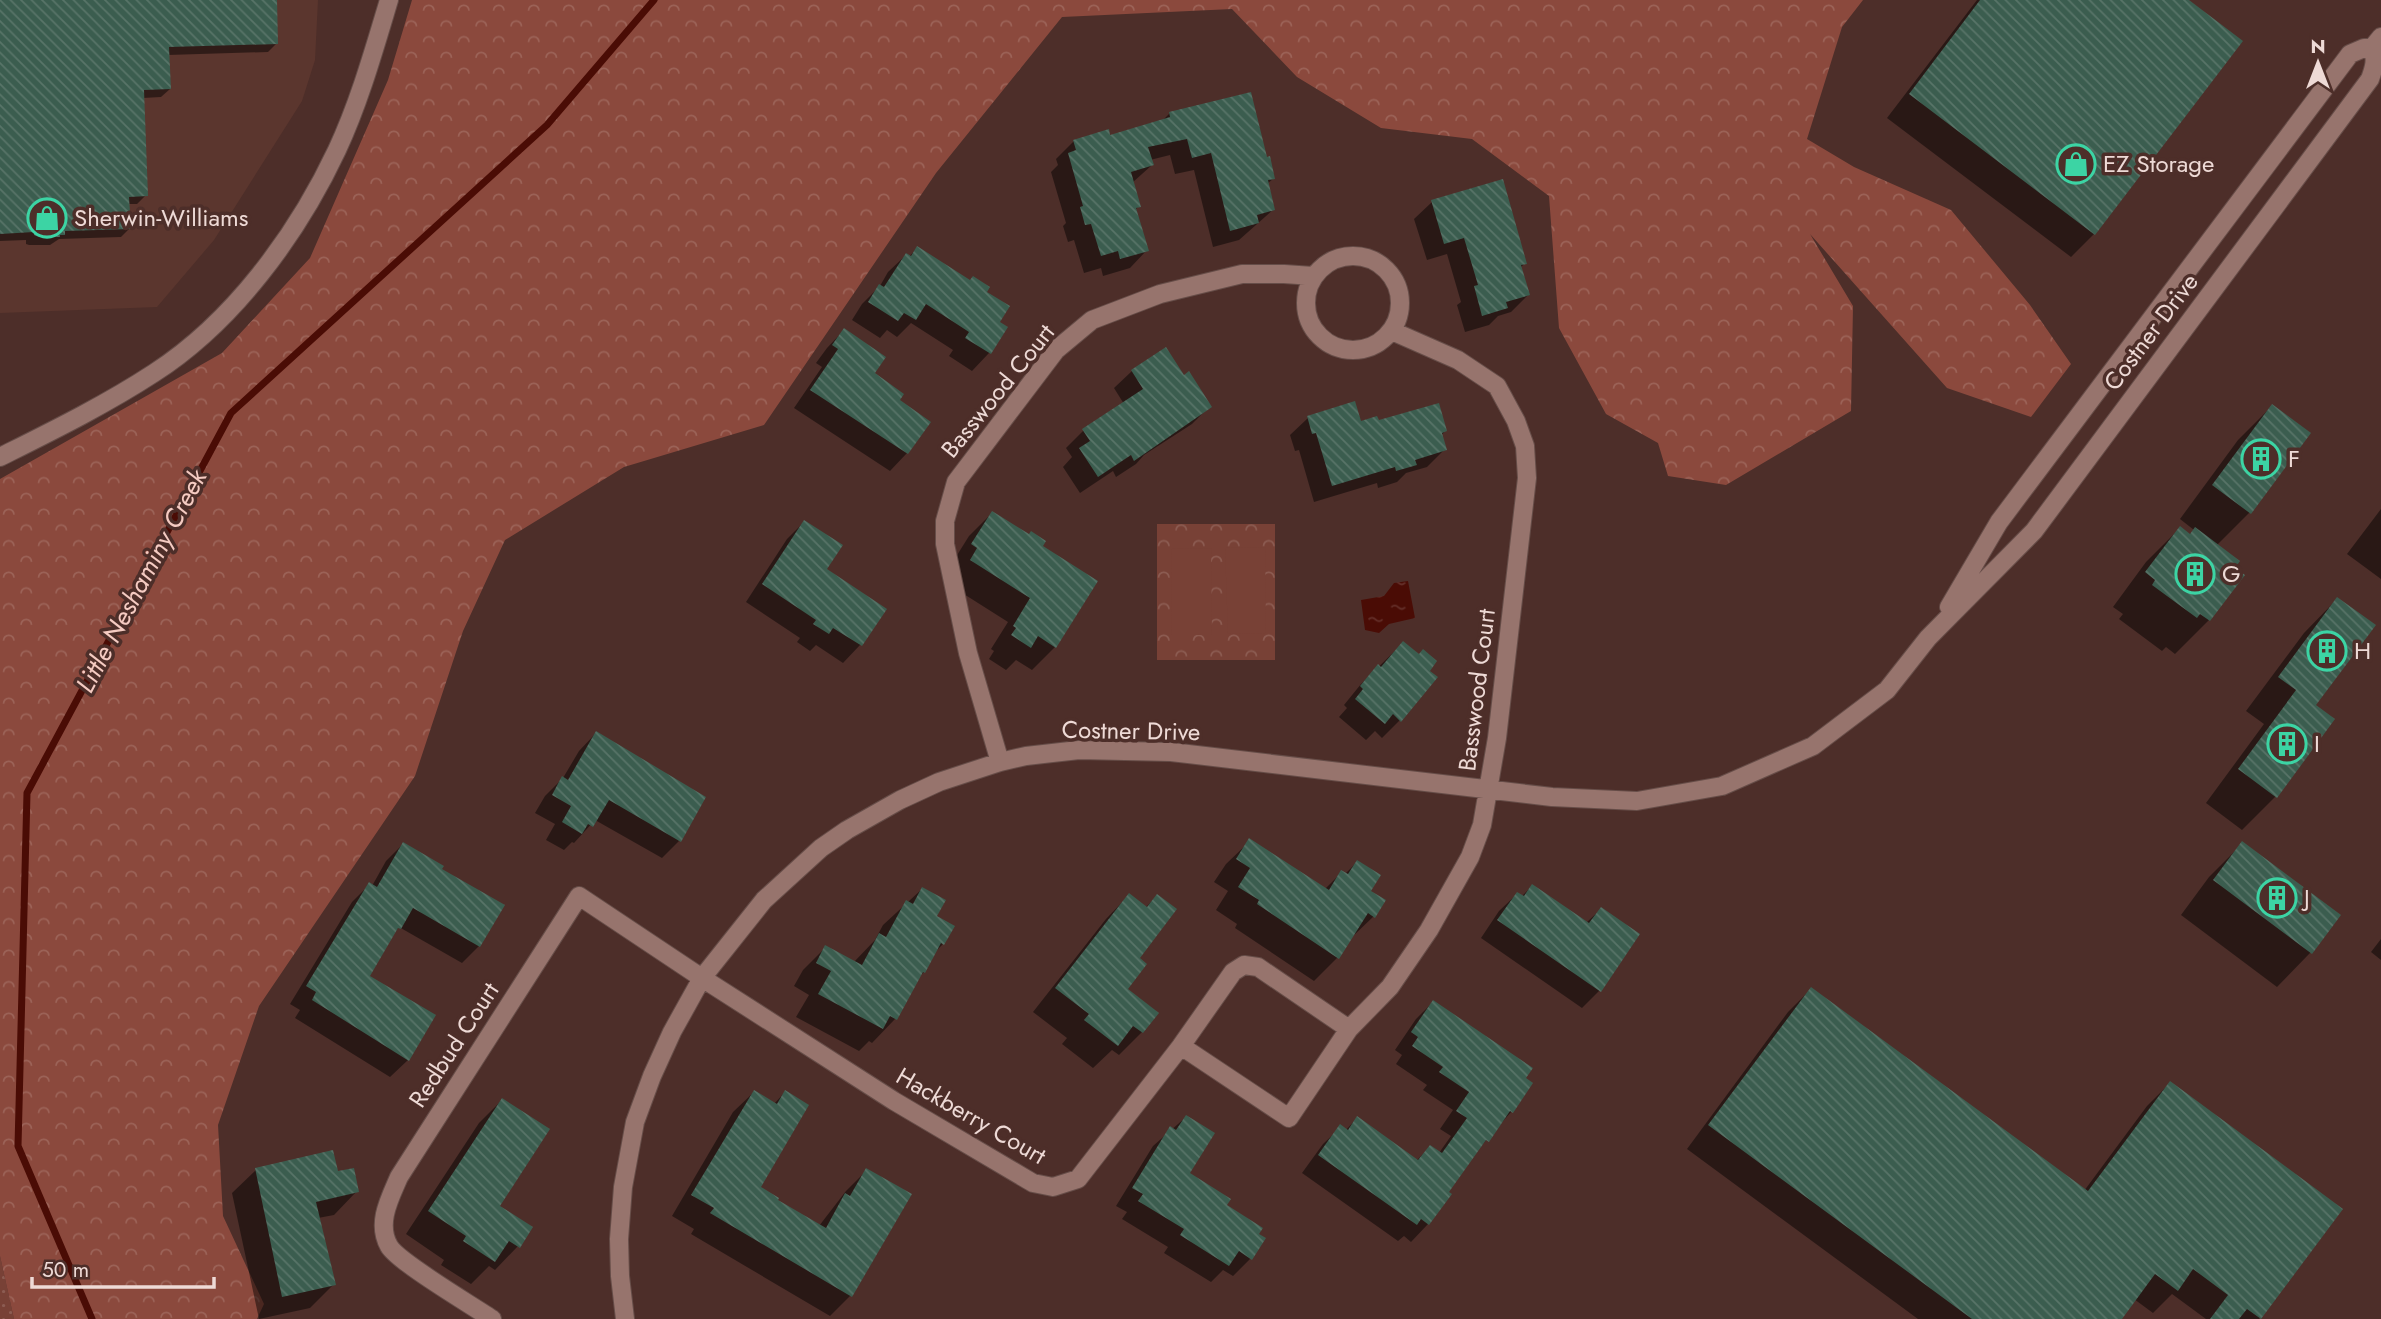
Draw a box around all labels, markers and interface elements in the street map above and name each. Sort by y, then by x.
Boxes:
north arrow [2283,28,2353,98]
text: N [2310,33,2326,60]
shop icon: EZ Storage [2055,143,2097,185]
place label: EZ Storage [2103,146,2214,181]
shop icon: Sherwin-Williams [26,197,68,239]
place label: Sherwin-Williams [74,200,248,235]
street label: Costner Drive [2095,266,2206,398]
street label: Basswood Court [933,316,1063,465]
building icon: F [2240,438,2282,480]
place label: F [2288,441,2300,476]
water label: Little Neshaminy Creek [66,461,217,699]
building icon: G [2174,553,2216,595]
place label: G [2222,556,2241,591]
street label: Basswood Court [1449,607,1504,773]
building icon: H [2306,630,2348,672]
place label: H [2354,633,2371,668]
street label: Costner Drive [1061,712,1201,749]
building icon: I [2266,723,2308,765]
place label: I [2314,726,2320,761]
building icon: J [2256,877,2298,919]
place label: J [2301,880,2310,915]
street label: Redbud Court [400,975,507,1114]
street label: Hackberry Court [890,1058,1053,1173]
scale bar [32,1246,214,1290]
text: 50 m [42,1255,89,1285]

